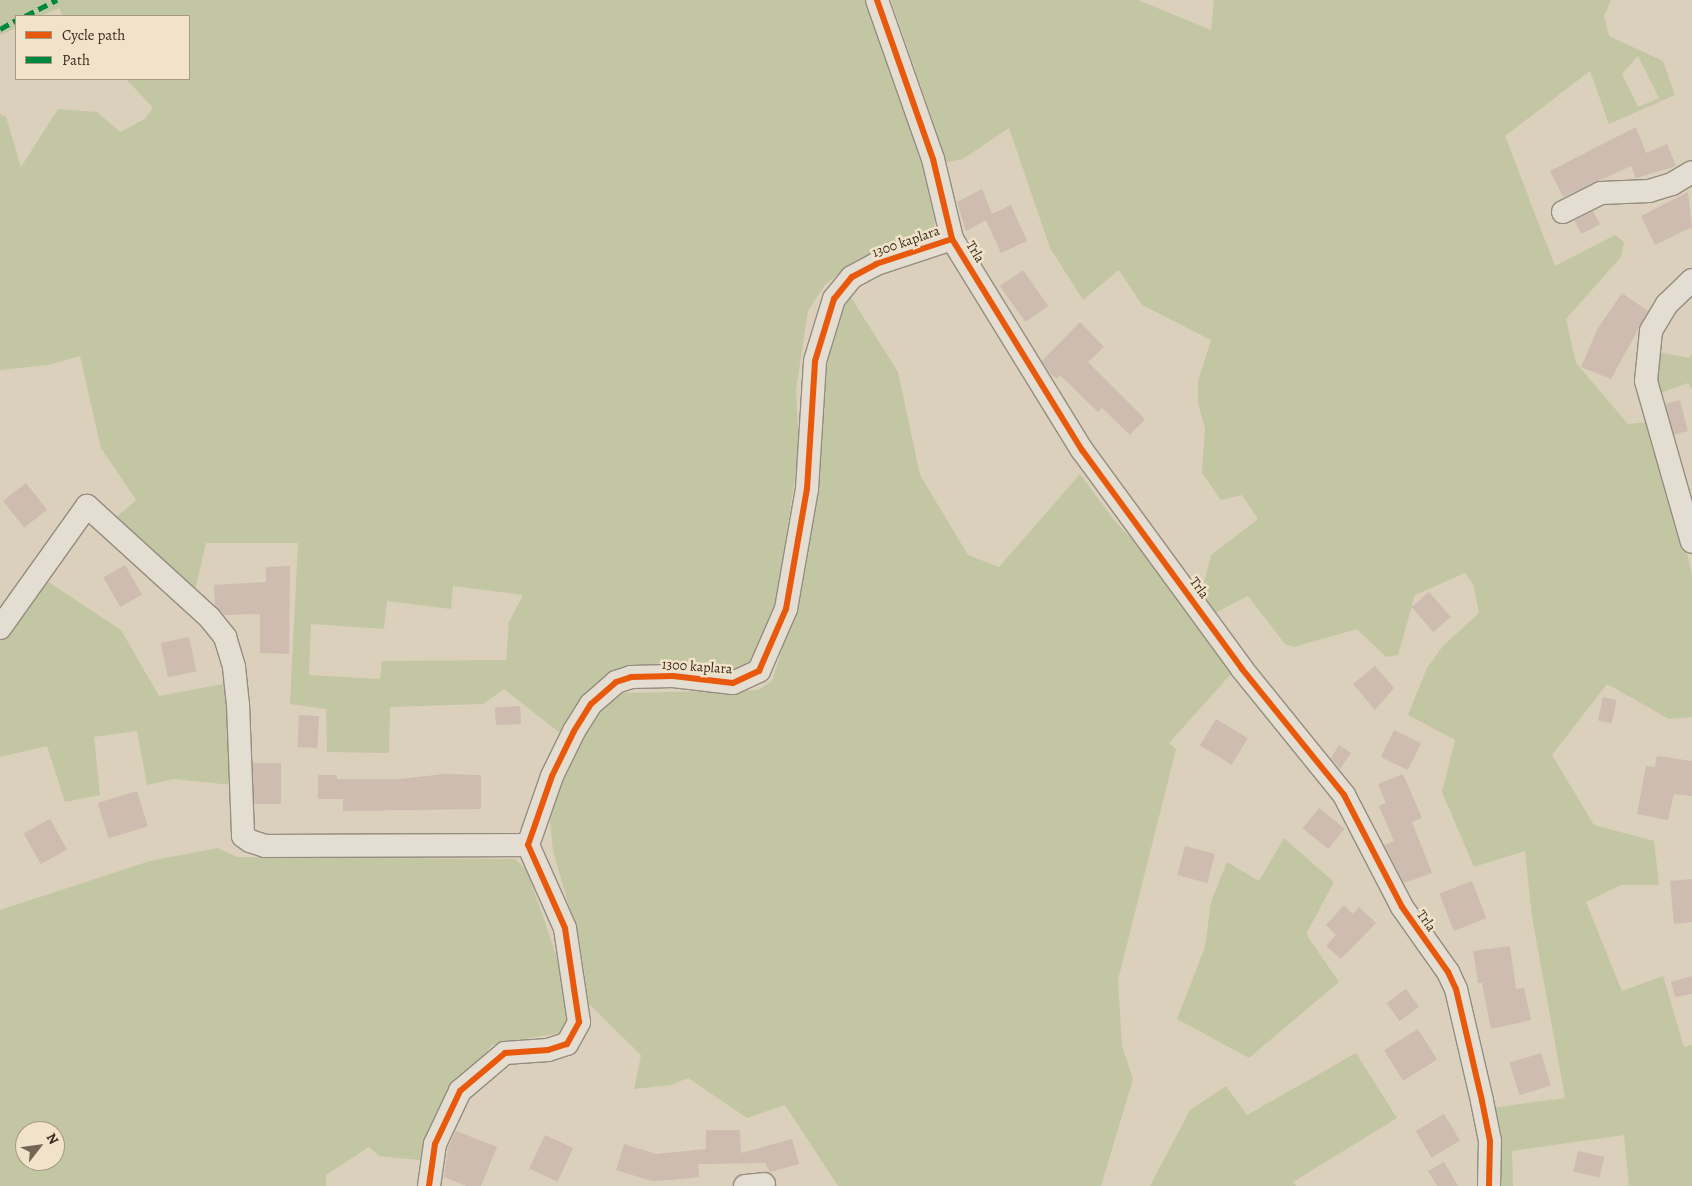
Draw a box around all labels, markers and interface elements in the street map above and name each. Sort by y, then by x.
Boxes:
legend [15,15,190,80]
text: Cycle path [62,25,125,45]
text: Path [62,50,90,70]
street label: 1300 kaplara [870,223,942,261]
street label: Trla [962,238,988,266]
street label: Trla [1186,574,1212,602]
street label: 1300 kaplara [661,656,733,678]
street label: Trla [1413,907,1439,935]
north arrow [15,1121,65,1171]
text: N [42,1130,63,1148]

